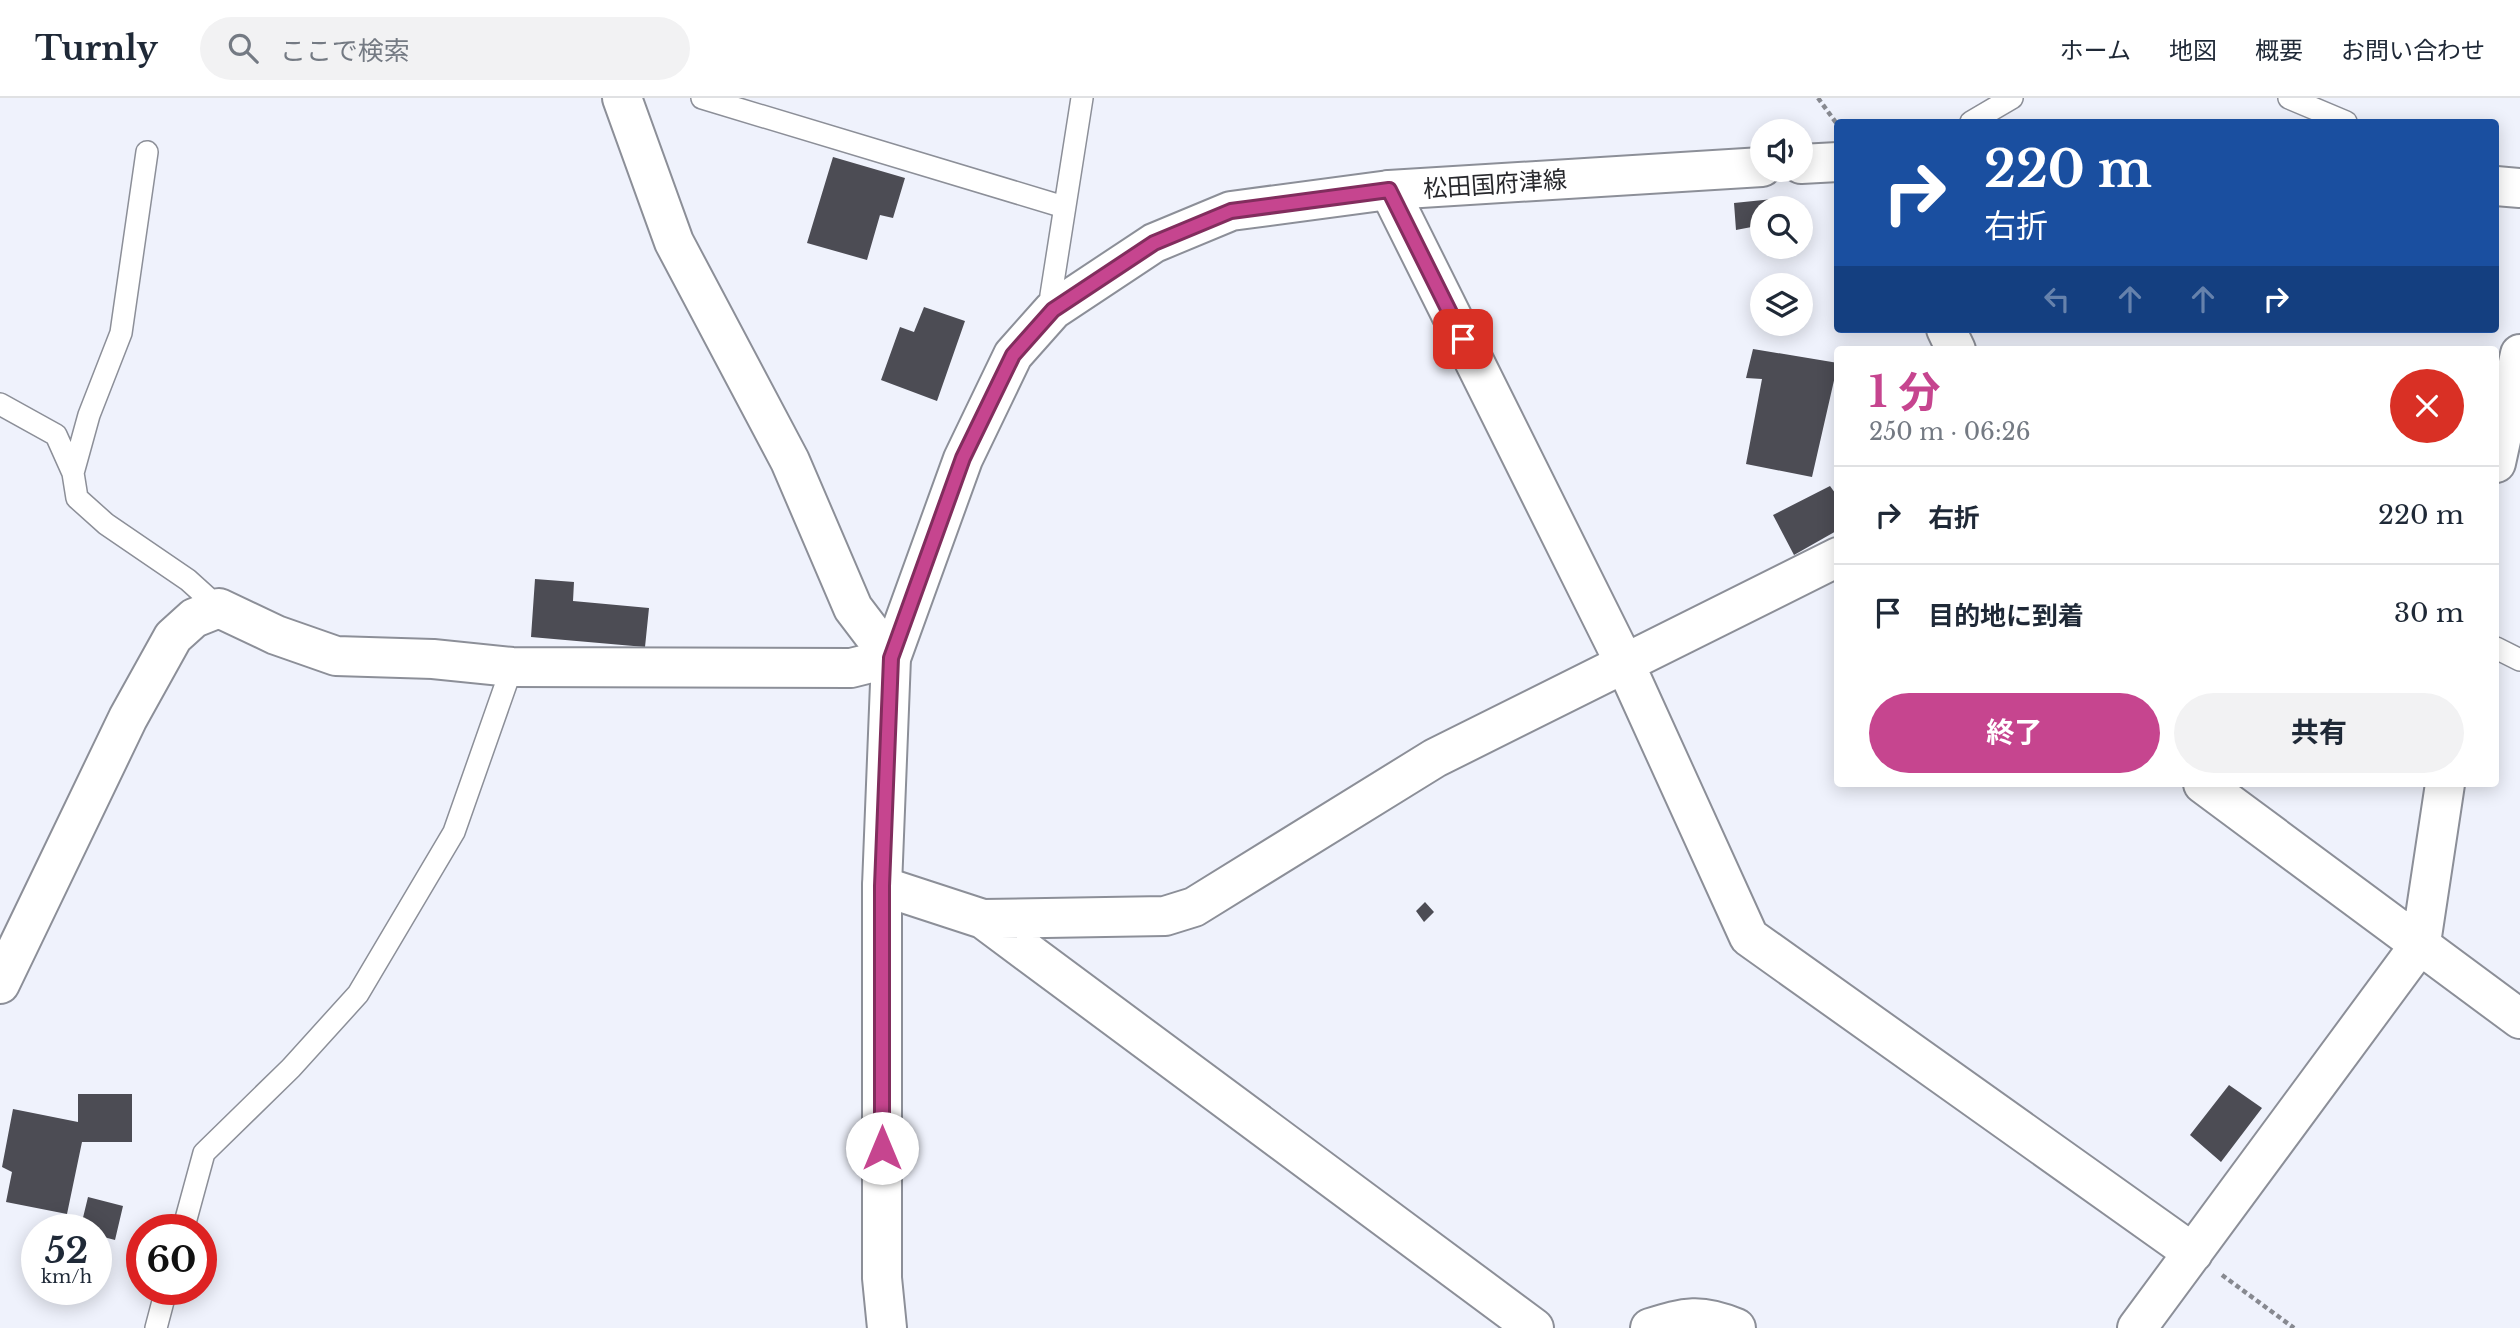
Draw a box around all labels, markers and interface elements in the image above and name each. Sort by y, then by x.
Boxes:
search box [200,17,690,80]
text: Turnly [35,28,158,69]
icon: search [224,29,262,67]
text: ここで検索 [280,35,410,67]
text: ホーム [2060,36,2131,65]
text: 地図 [2169,36,2217,65]
text: 概要 [2255,36,2303,65]
text: お問い合わせ [2341,36,2485,65]
map controls [1750,119,1813,336]
button: sound [1750,119,1813,182]
text: 220 m [1984,139,2152,200]
icon: right [1869,147,1960,238]
street label: 松田国府津線 [1422,165,1568,203]
button: search [1750,196,1813,259]
text: 右折 [1984,206,2048,246]
button: layers [1750,273,1813,336]
icon: left [2038,280,2076,318]
icon: ahead [2111,280,2149,318]
icon: ahead [2184,280,2222,318]
icon: right [2257,280,2295,318]
pin [1433,309,1493,369]
icon: arrive [1444,320,1482,358]
text: 1 分 [1869,366,1940,418]
button: close [2390,369,2464,443]
text: 250 m · 06:26 [1869,418,2030,446]
icon: right [1869,496,1907,534]
text: 220 m [2378,499,2464,531]
text: 右折 [1928,502,1980,534]
icon: arrive [1869,594,1907,632]
text: 30 m [2394,597,2464,629]
text: 目的地に到着 [1928,600,2084,632]
button: 終了 [1869,693,2160,773]
button: 共有 [2174,693,2464,773]
position arrow [845,1111,919,1185]
speed limit sign: 60 [126,1214,217,1305]
text: 52 [45,1229,88,1272]
text: km/h [41,1266,92,1288]

